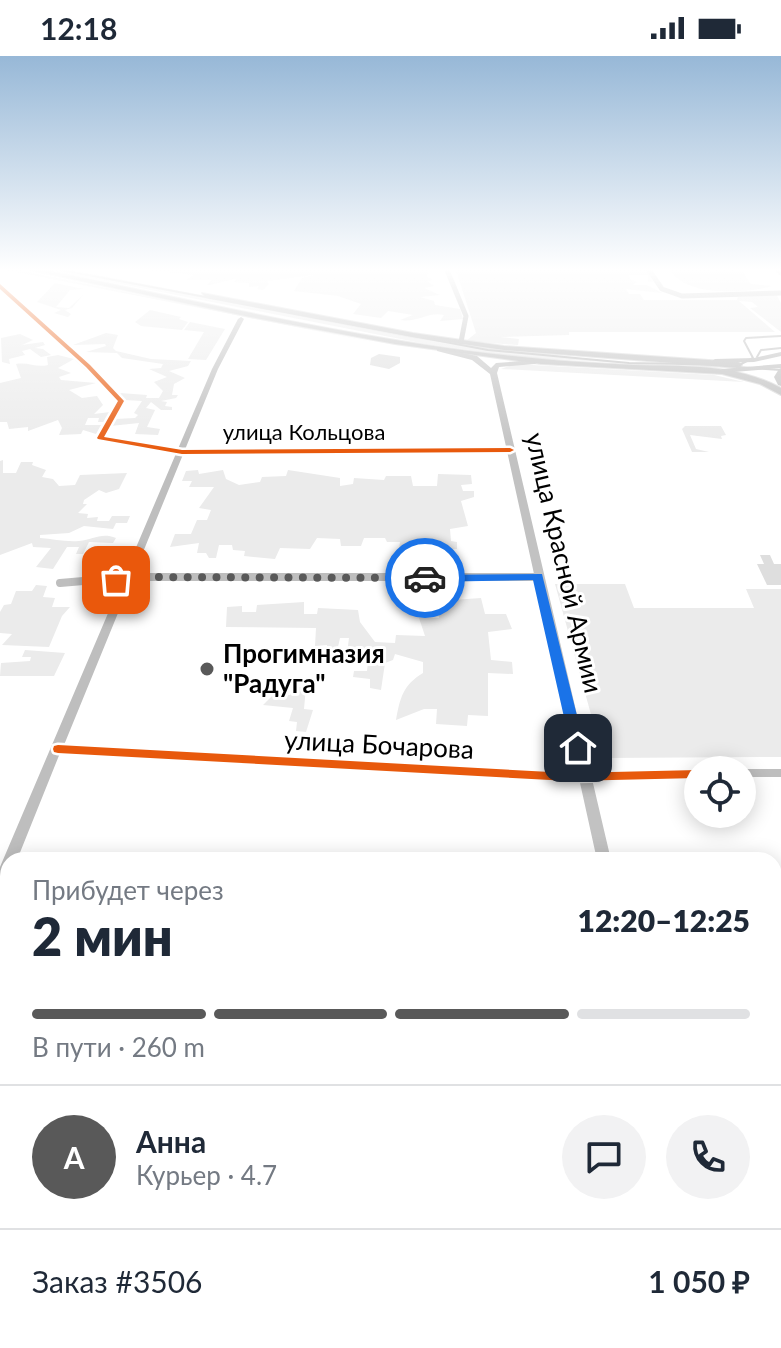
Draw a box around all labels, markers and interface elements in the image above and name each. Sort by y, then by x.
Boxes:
text: 12:18 [40,10,117,46]
street label: улица Кольцова [223,418,385,445]
street label: улица Красной Армии [519,430,610,696]
courier [385,538,465,618]
pin [82,546,150,614]
icon: car [403,556,447,600]
icon: bag [94,558,138,602]
place label: Прогимназия "Радуга" [223,637,385,699]
marker: Прогимназия "Радуга" [198,660,216,678]
pin [544,714,612,782]
street label: улица Бочарова [283,723,475,765]
icon: home [556,726,600,770]
map controls [684,756,756,828]
button: locate [684,756,756,828]
text: Прибудет через [32,874,224,906]
text: 12:20–12:25 [577,902,750,938]
text: 2 мин [32,905,173,967]
text: В пути · 260 m [32,1031,205,1063]
button: chat [562,1115,646,1199]
button: phone [666,1115,750,1199]
text: Анна [136,1123,206,1159]
text: А [64,1139,84,1175]
text: Курьер · 4.7 [136,1159,277,1191]
text: Заказ #3506 [32,1263,203,1299]
text: 1 050 ₽ [648,1263,750,1299]

